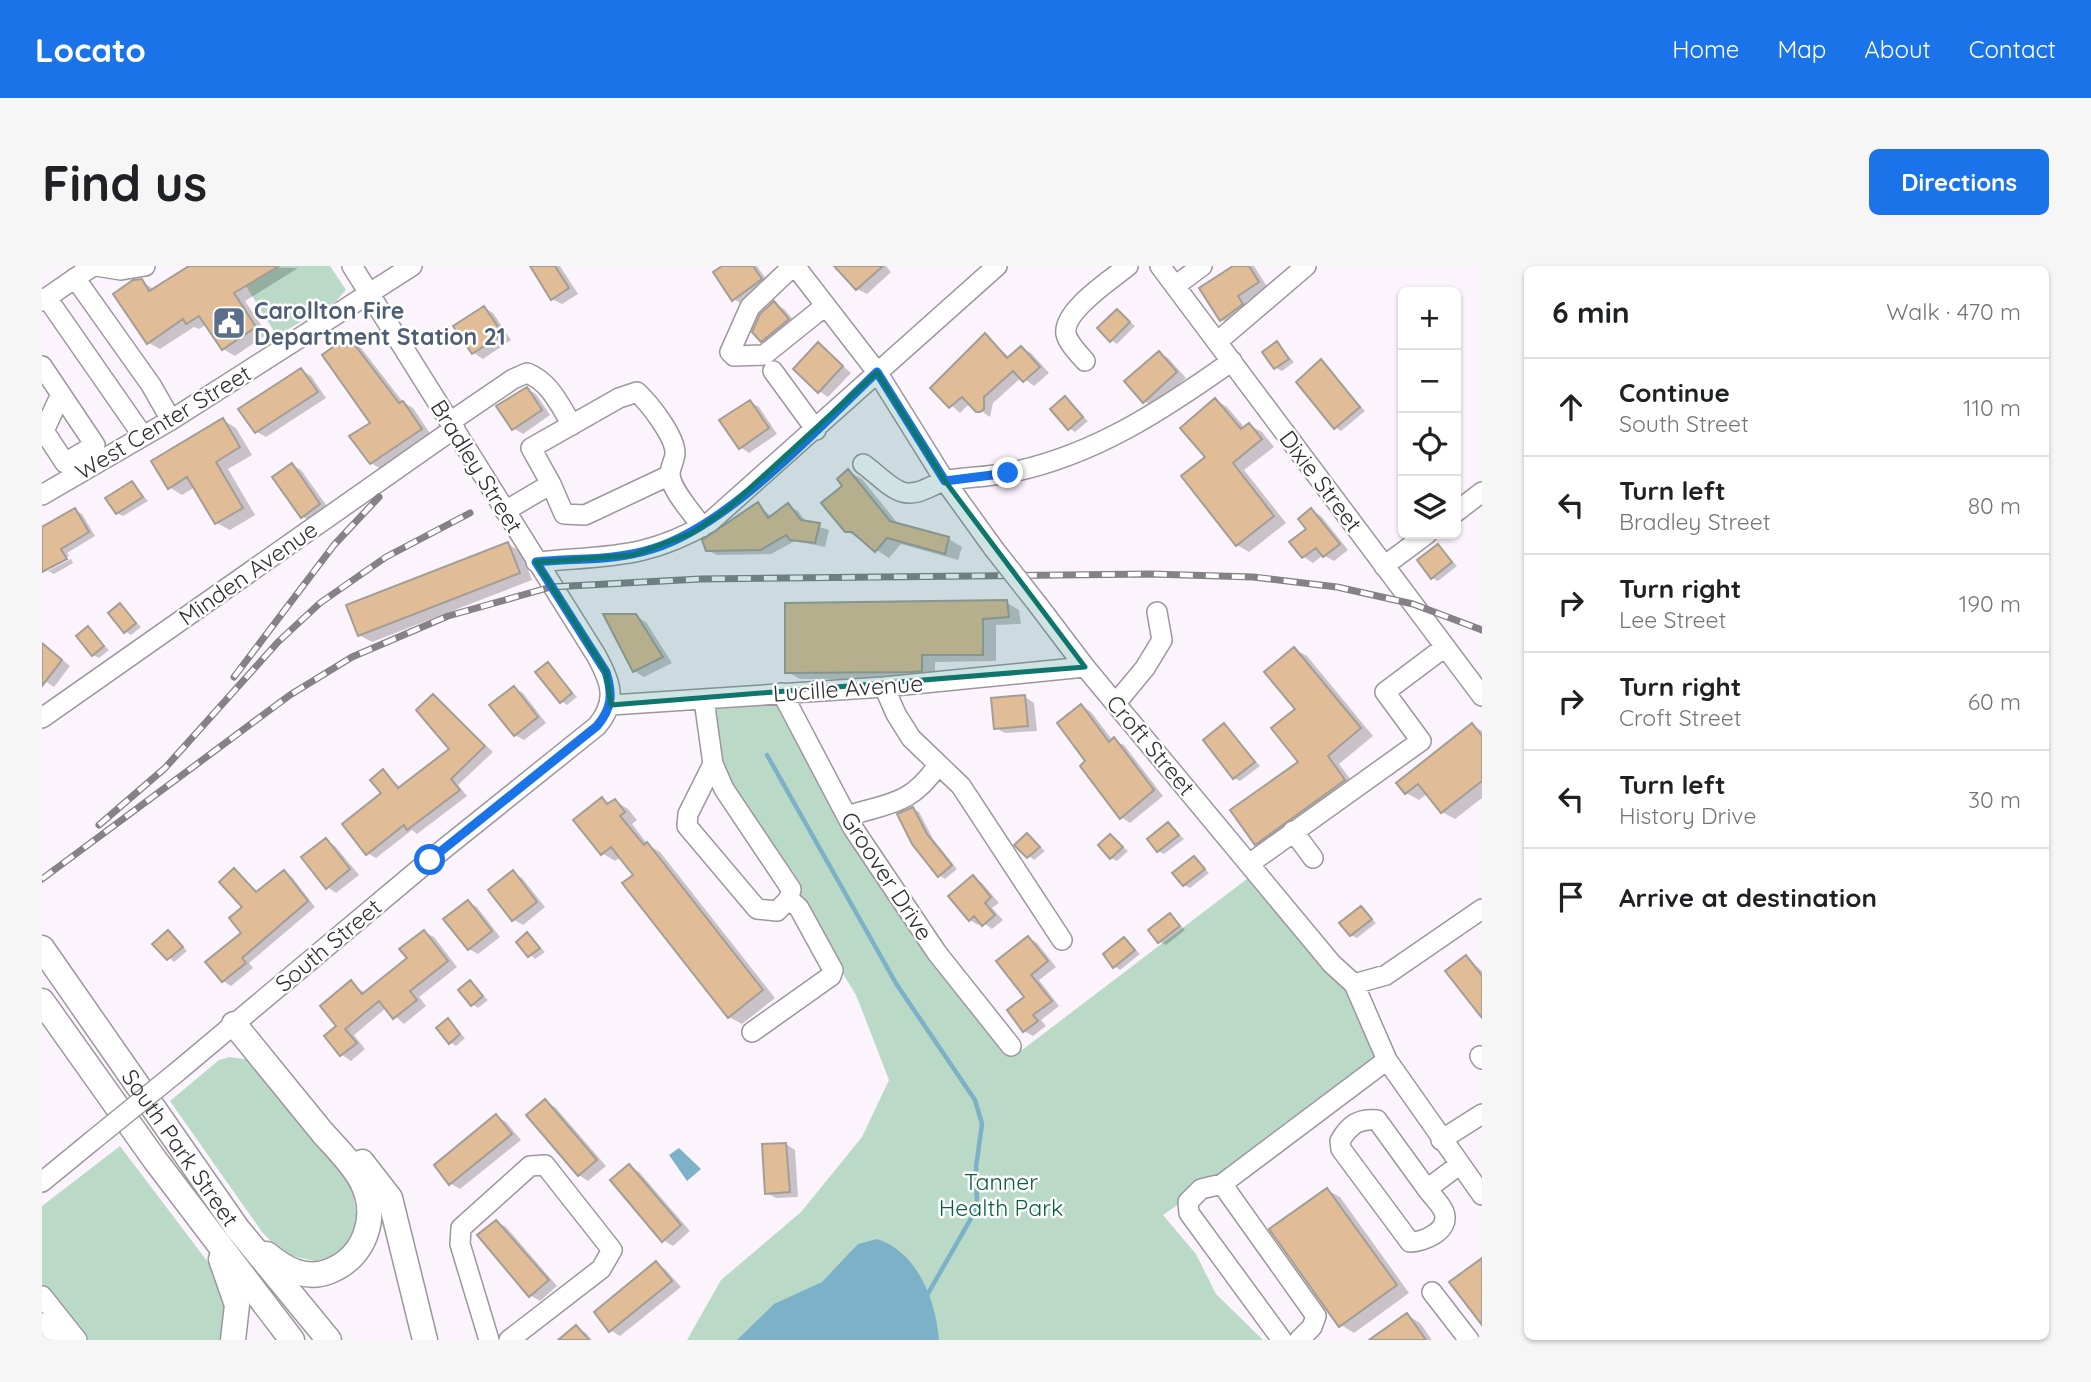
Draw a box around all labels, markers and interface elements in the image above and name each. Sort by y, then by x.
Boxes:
text: Locato [35,29,146,70]
text: Home [1672,34,1739,64]
text: Map [1777,34,1826,64]
text: About [1864,34,1931,64]
text: Contact [1969,34,2056,64]
button: Directions [1869,149,2049,215]
text: Find us [42,152,207,213]
map controls [1398,287,1461,539]
button: + [1398,287,1461,350]
text: 6 min [1552,293,1630,331]
place label: Carollton Fire Department Station 21 [254,296,506,351]
text: Walk · 470 m [1886,297,2021,326]
public building icon: Carollton Fire Department Station 21 [210,304,248,342]
button: − [1398,350,1461,413]
street label: West Center Street [70,358,256,486]
text: Continue [1619,376,1730,409]
icon: ahead [1552,388,1590,426]
text: 110 m [1963,393,2021,422]
street label: Bradley Street [425,394,530,538]
text: South Street [1619,409,1749,438]
button: locate [1398,413,1461,476]
street label: Dixie Street [1273,424,1369,538]
route end [992,457,1023,488]
text: Turn left [1619,474,1726,507]
button: layers [1398,476,1461,539]
icon: left [1552,486,1590,524]
text: 80 m [1968,491,2021,520]
text: Bradley Street [1619,507,1771,536]
street label: Minden Avenue [173,515,323,631]
text: Turn right [1619,572,1741,605]
icon: right [1552,584,1590,622]
text: 190 m [1959,589,2021,618]
text: Lee Street [1619,605,1726,634]
street label: Lucille Avenue [772,668,924,708]
text: Turn right [1619,670,1741,703]
icon: right [1552,682,1590,720]
text: 60 m [1968,687,2021,716]
street label: Croft Street [1101,689,1202,801]
text: Croft Street [1619,703,1742,732]
text: Turn left [1619,768,1726,801]
icon: left [1552,780,1590,818]
text: 30 m [1968,785,2021,814]
text: History Drive [1619,801,1756,830]
street label: Groover Drive [835,806,939,946]
route start [414,844,445,875]
icon: arrive [1552,878,1590,916]
text: Arrive at destination [1619,881,1877,914]
street label: South Street [269,892,387,998]
street label: South Park Street [116,1063,246,1232]
park label: Tanner Health Park [939,1167,1063,1222]

